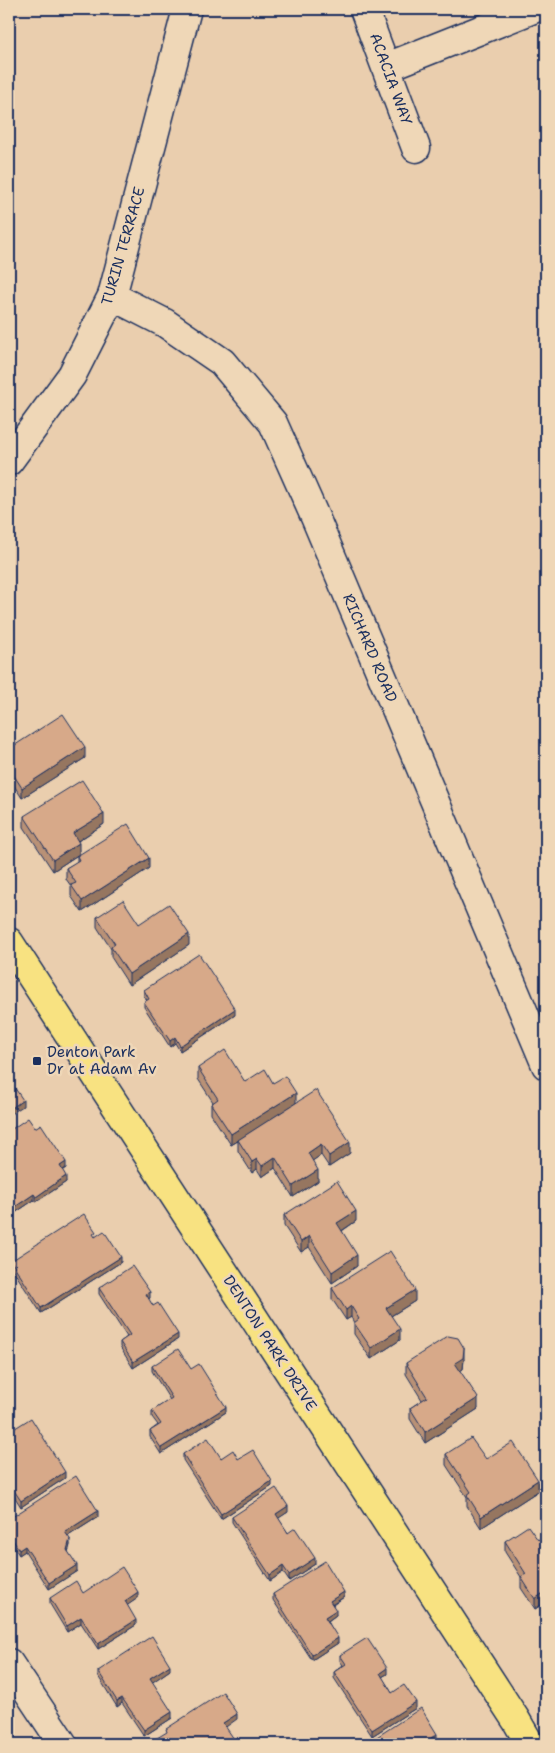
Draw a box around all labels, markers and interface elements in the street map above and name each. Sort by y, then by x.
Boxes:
street label: ACACIA WAY [365,30,417,128]
street label: TURIN TERRACE [97,184,149,308]
street label: RICHARD ROAD [338,591,402,705]
place label: Denton Park Dr at Adam Av [47,1042,157,1079]
marker: Denton Park Dr at Adam Av [31,1055,43,1067]
street label: DENTON PARK DRIVE [219,1271,321,1415]

